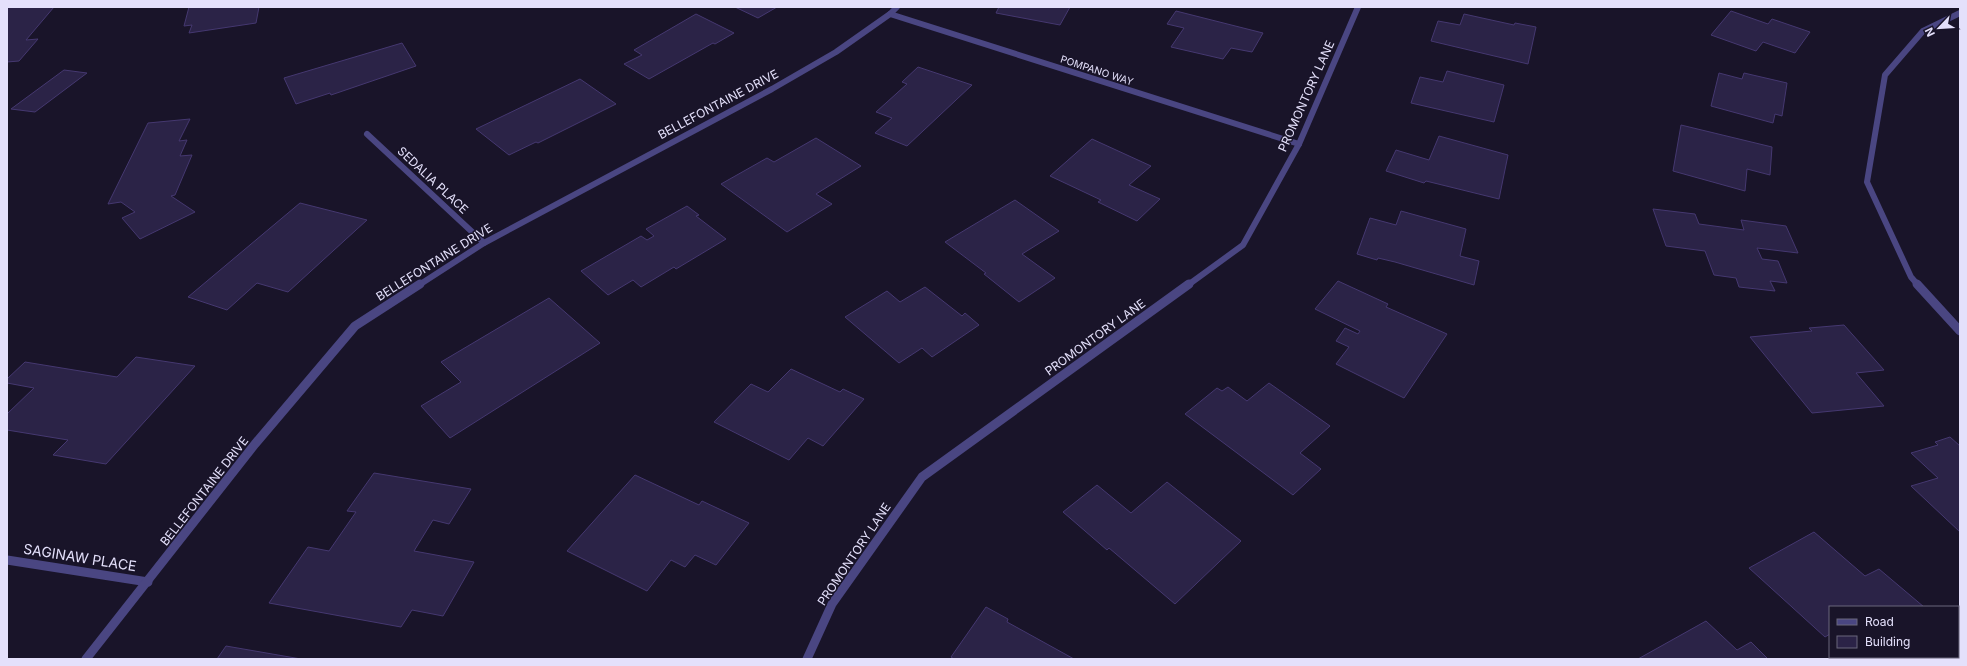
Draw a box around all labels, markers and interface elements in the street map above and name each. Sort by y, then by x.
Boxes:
north arrow [1919,8,1959,48]
text: N [1922,25,1938,39]
street label: PROMONTORY LANE [1275,38,1337,154]
street label: POMPANO WAY [1059,53,1135,87]
street label: BELLEFONTAINE DRIVE [655,66,781,142]
street label: SEDALIA PLACE [394,143,472,217]
street label: BELLEFONTAINE DRIVE [373,220,495,304]
street label: PROMONTORY LANE [1042,296,1148,378]
street label: BELLEFONTAINE DRIVE [157,434,251,548]
street label: PROMONTORY LANE [814,500,894,608]
street label: SAGINAW PLACE [22,540,138,574]
legend [1829,606,1959,658]
text: Road [1865,614,1894,629]
text: Building [1865,634,1910,649]

